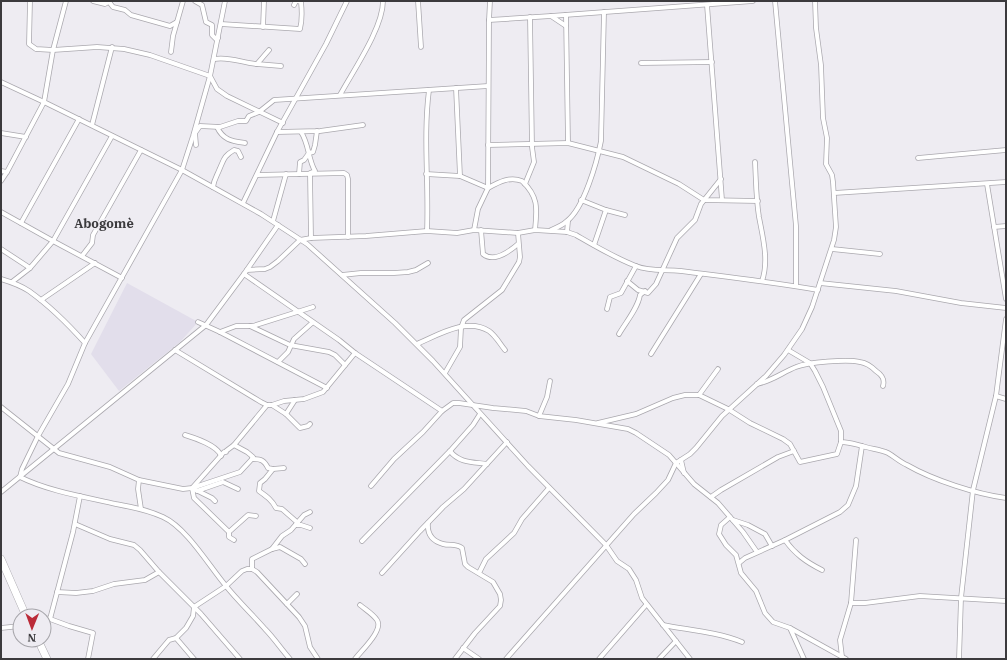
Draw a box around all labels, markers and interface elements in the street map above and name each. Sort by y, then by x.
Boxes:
district label: Abogomè [74,215,134,232]
north arrow [12,608,52,648]
text: N [27,631,36,645]

